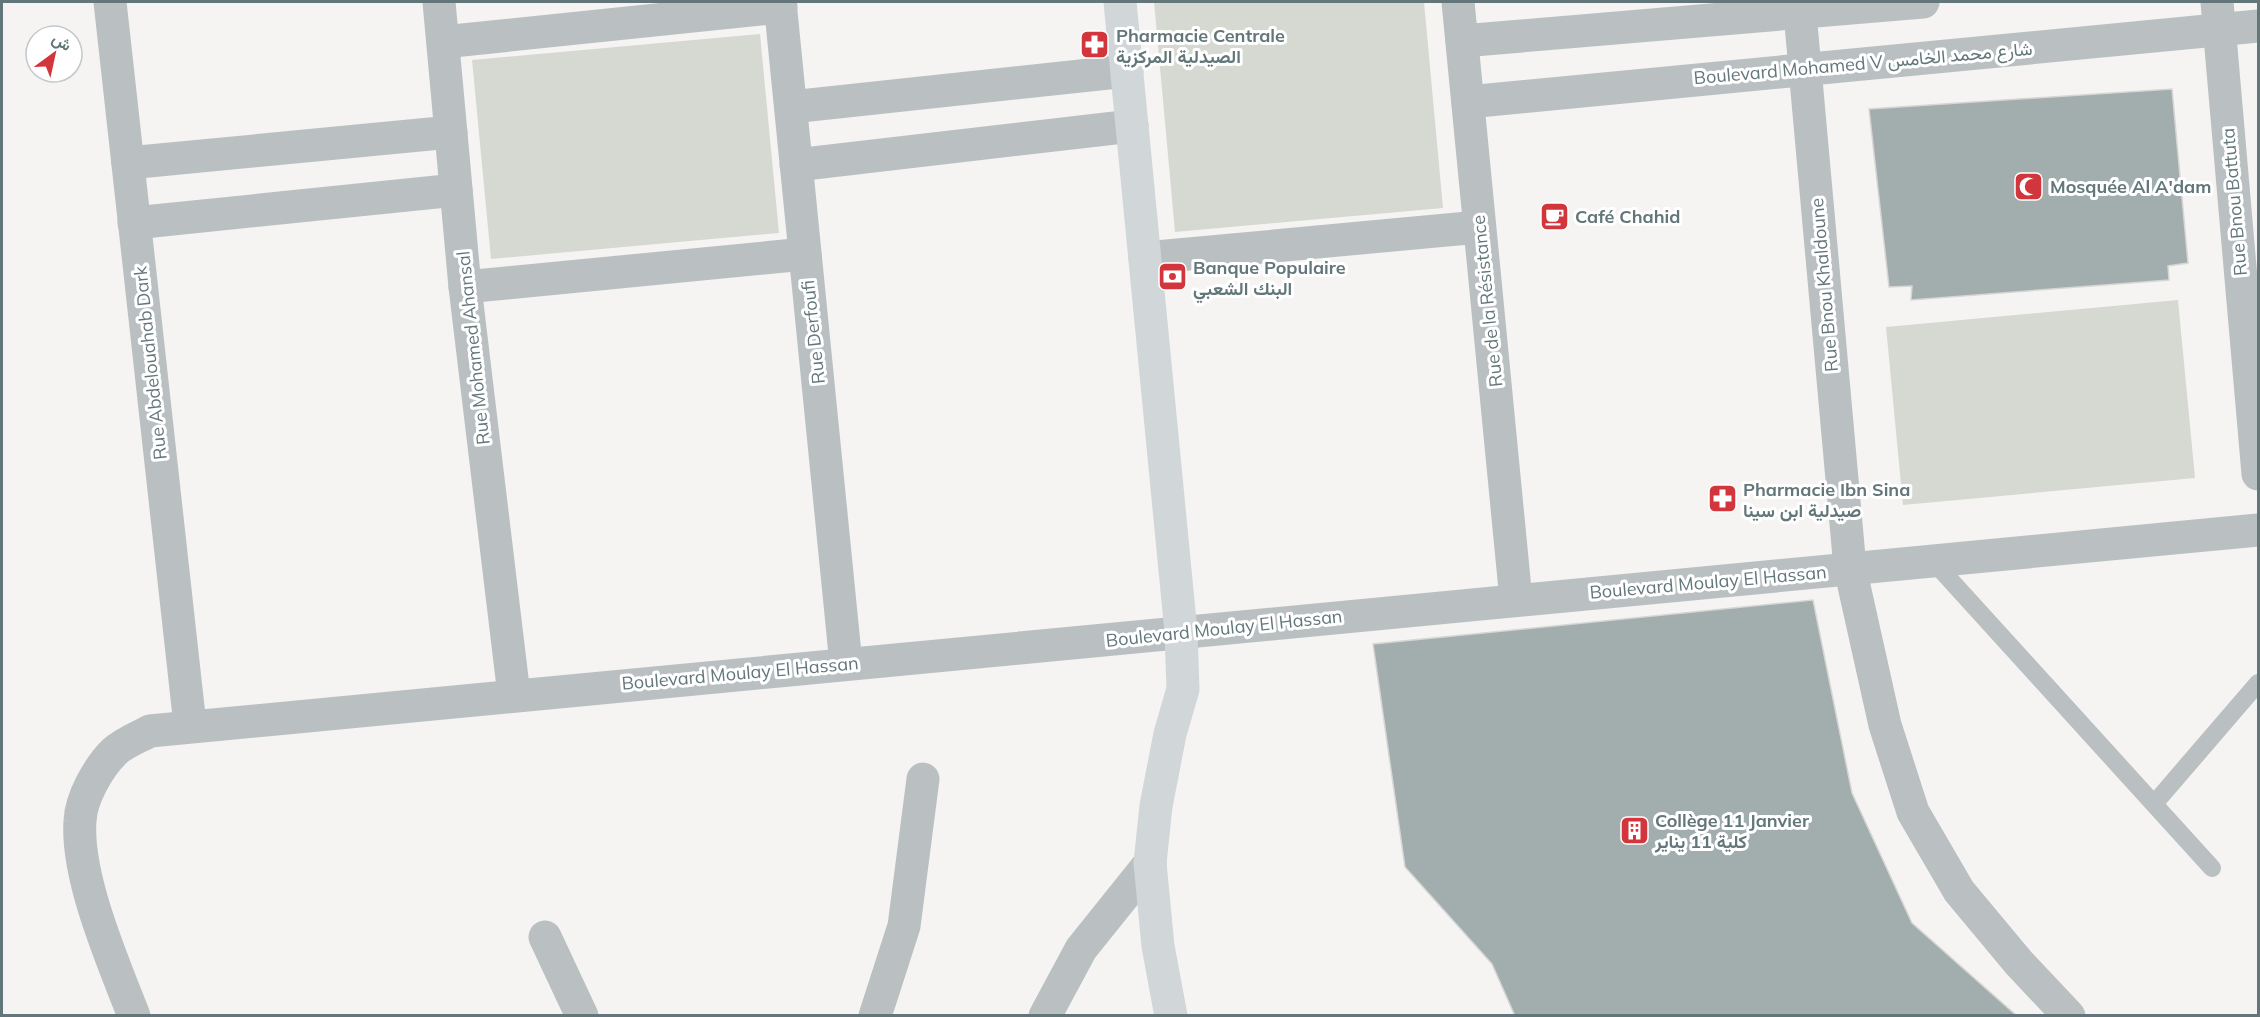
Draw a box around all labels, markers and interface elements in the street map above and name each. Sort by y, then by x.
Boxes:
north arrow [24,24,84,84]
place label: Pharmacie Centrale الصيدلية المركزية [1116,24,1285,68]
text: ش [49,28,76,55]
pharmacy icon: Pharmacie Centrale الصيدلية المركزية [1079,29,1111,61]
street label: Boulevard Mohamed V شارع محمد الخامس [1693,37,2033,90]
street label: Rue Bnou Battuta [2216,127,2252,277]
mosque icon: Mosquée Al A'dam [2013,170,2045,202]
place label: Mosquée Al A'dam [2050,175,2211,198]
street label: Rue Bnou Khaldoune [1805,197,1843,373]
cafe icon: Café Chahid [1538,200,1570,232]
place label: Café Chahid [1575,205,1680,228]
street label: Rue de la Résistance [1467,214,1507,388]
street label: Rue Mohamed Ahansal [451,250,495,446]
place label: Banque Populaire البنك الشعبي [1193,256,1346,304]
bank icon: Banque Populaire البنك الشعبي [1156,261,1188,293]
street label: Rue Abdelouahab Dark [128,264,172,461]
street label: Rue Derfoufi [796,279,830,385]
place label: Pharmacie Ibn Sina صيدلية ابن سينا [1743,478,1910,522]
pharmacy icon: Pharmacie Ibn Sina صيدلية ابن سينا [1706,483,1738,515]
street label: Boulevard Moulay El Hassan [1589,560,1827,604]
street label: Boulevard Moulay El Hassan [1105,604,1343,652]
street label: Boulevard Moulay El Hassan [621,651,859,695]
place label: Collège 11 Janvier كلية 11 يناير [1654,809,1810,853]
building icon: Collège 11 Janvier كلية 11 يناير [1618,814,1650,846]

